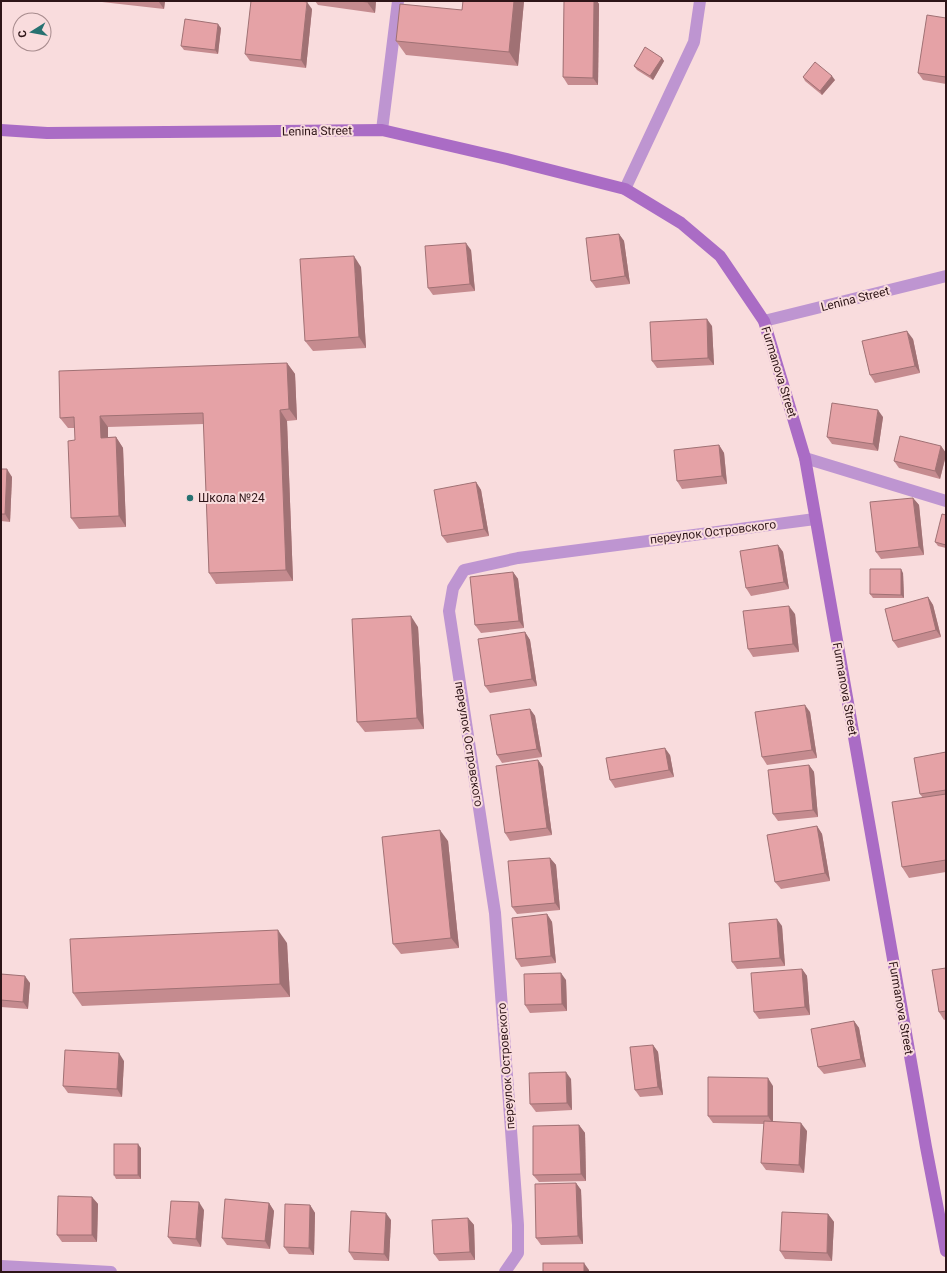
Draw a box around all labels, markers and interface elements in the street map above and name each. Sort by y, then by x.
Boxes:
north arrow [12,12,52,52]
text: С [16,29,30,39]
street label: Lenina Street [282,123,352,139]
street label: Lenina Street [819,284,891,314]
street label: Furmanova Street [758,325,800,419]
place label: Школа №24 [198,491,265,505]
marker: Школа №24 [185,493,195,503]
street label: переулок Островского [649,517,777,547]
street label: Furmanova Street [830,641,860,737]
street label: переулок Островского [452,680,486,808]
street label: Furmanova Street [886,960,916,1056]
street label: переулок Островского [495,1002,517,1130]

